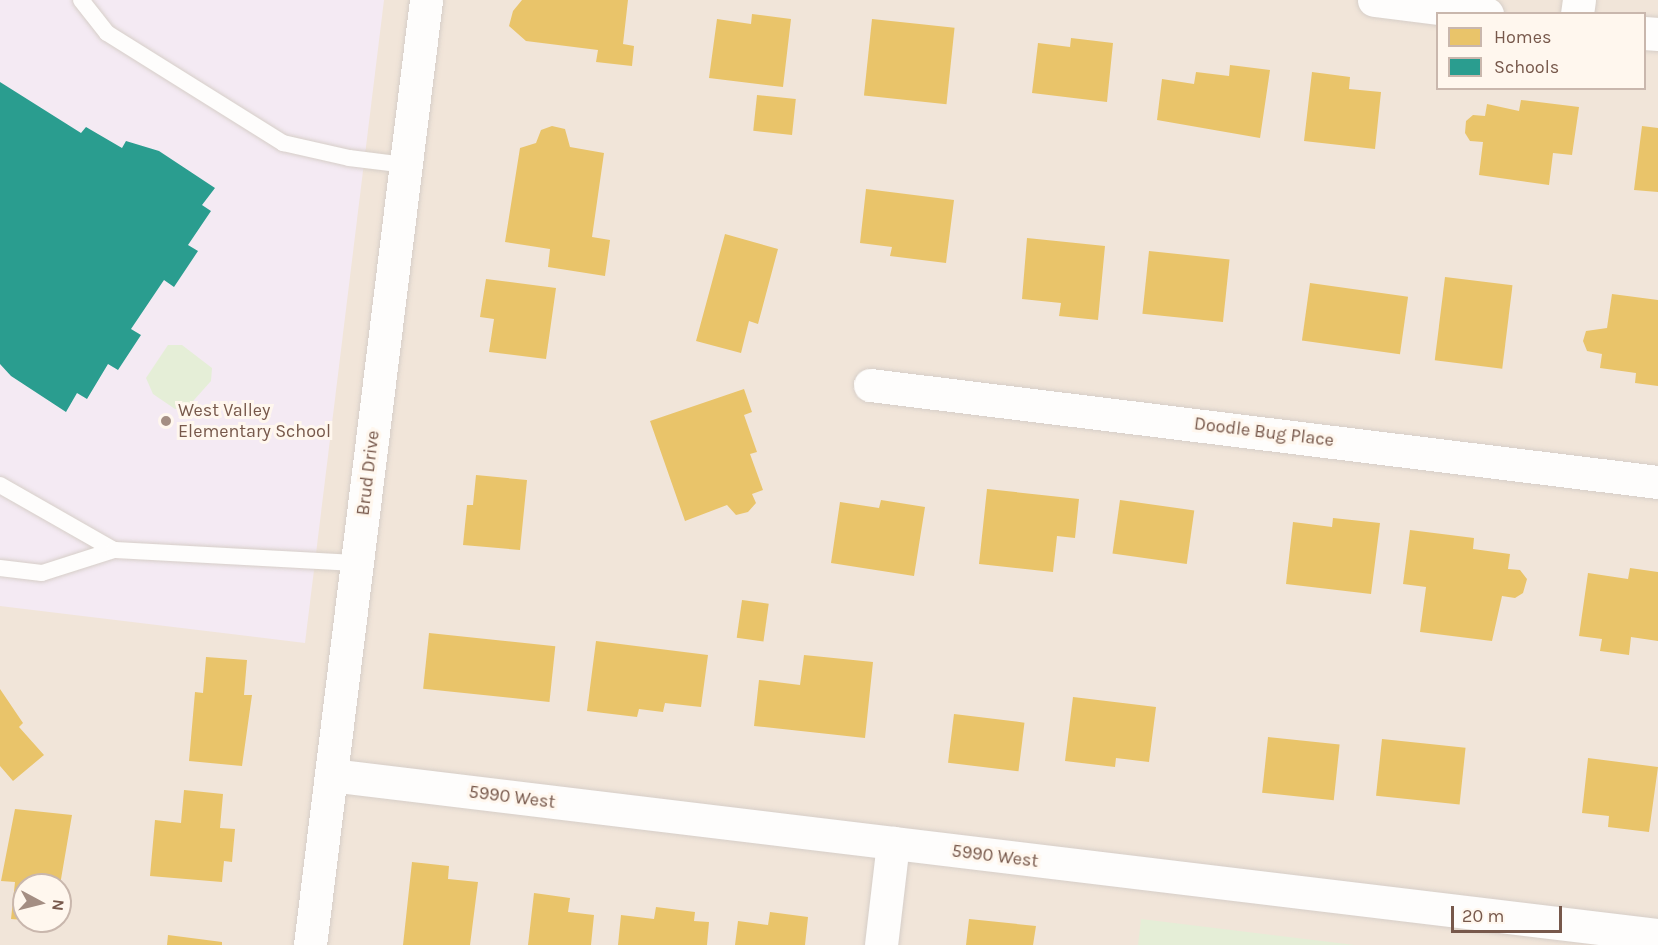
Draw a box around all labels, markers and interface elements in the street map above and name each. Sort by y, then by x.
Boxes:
legend [1436,12,1646,90]
text: Homes [1494,26,1551,48]
text: Schools [1494,56,1559,78]
place label: West Valley Elementary School [178,400,331,442]
street label: Doodle Bug Place [1193,413,1335,451]
marker: West Valley Elementary School [159,414,173,428]
street label: Brud Drive [352,429,384,517]
street label: 5990 West [468,781,556,813]
street label: 5990 West [951,840,1039,872]
north arrow [12,873,72,933]
scale bar [1454,894,1565,932]
text: N [48,898,69,912]
text: 20 m [1462,905,1504,927]

